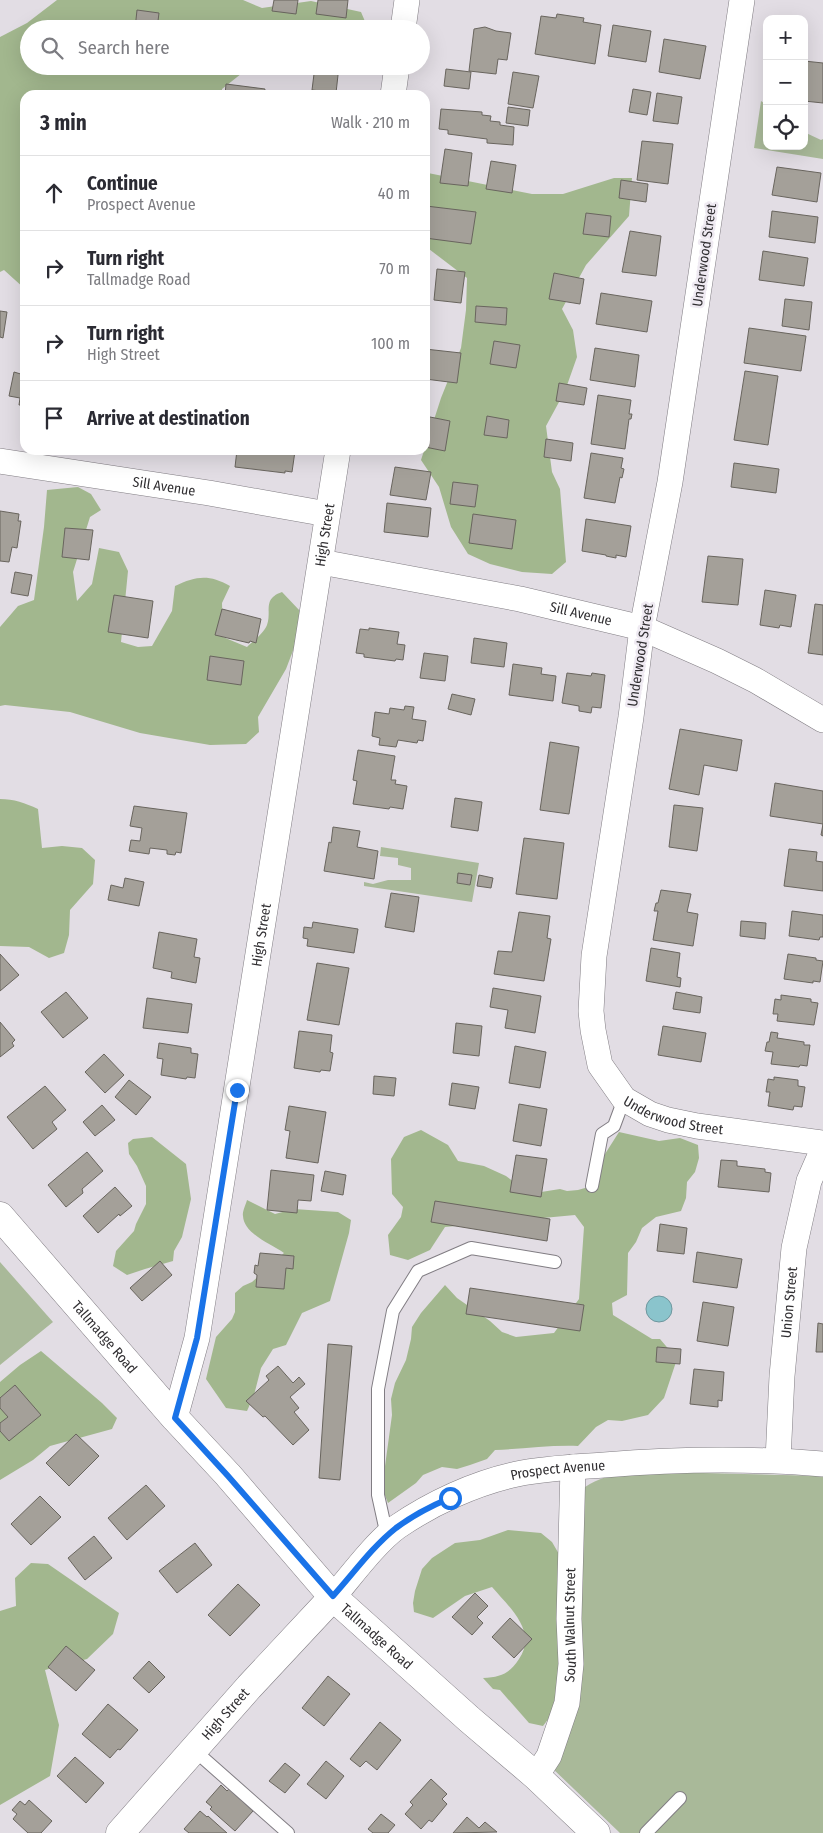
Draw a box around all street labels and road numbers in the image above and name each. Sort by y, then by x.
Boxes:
street label: Underwood Street [689,202,720,308]
street label: Sill Avenue [131,473,197,500]
street label: High Street [312,502,338,568]
street label: Sill Avenue [548,598,614,630]
street label: Underwood Street [624,602,657,708]
street label: High Street [248,902,275,968]
street label: Underwood Street [620,1093,725,1139]
street label: Union Street [778,1266,801,1339]
street label: Tallmadge Road [68,1297,141,1377]
street label: Prospect Avenue [509,1457,606,1484]
street label: South Walnut Street [561,1567,580,1683]
street label: Tallmadge Road [337,1600,416,1673]
street label: High Street [198,1684,253,1744]

